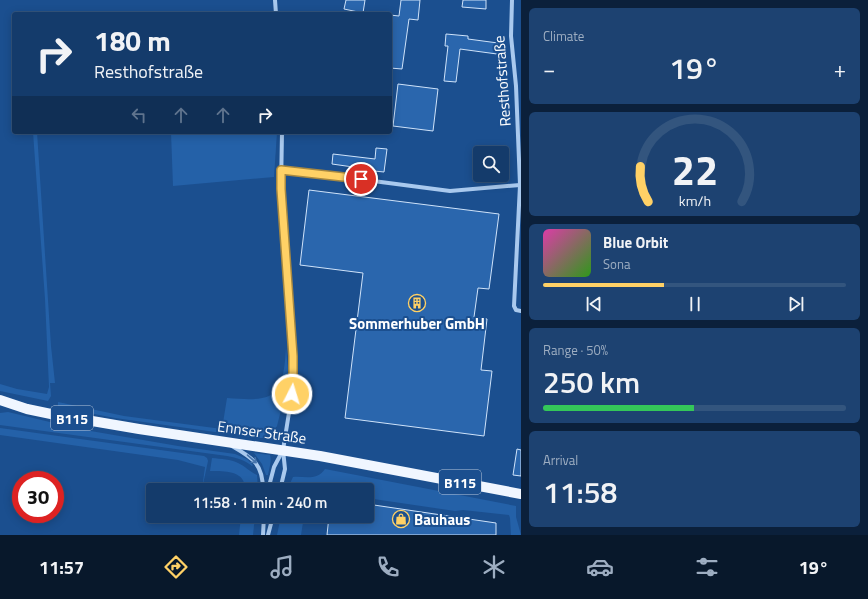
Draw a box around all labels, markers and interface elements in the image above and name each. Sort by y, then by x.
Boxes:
text: 180 m [94,19,171,62]
text: Climate [543,26,584,46]
icon: right [28,28,80,80]
street label: Resthofstraße [487,35,517,127]
text: 19° [669,45,720,91]
text: − [543,52,555,86]
text: + [834,52,846,86]
text: Resthofstraße [94,58,203,85]
icon: left [128,104,150,126]
icon: ahead [170,104,192,126]
icon: ahead [212,104,234,126]
icon: right [254,104,276,126]
text: 22 [671,138,718,201]
map controls [473,146,509,182]
button: search [473,146,509,182]
pin [344,162,378,196]
icon: arrive [350,168,372,190]
text: km/h [678,189,711,211]
text: Blue Orbit [603,231,668,254]
text: Sona [603,254,630,274]
building icon: Sommerhuber GmbH [407,293,427,313]
icon: previous [583,293,605,315]
icon: pause [684,293,706,315]
icon: next [785,293,807,315]
place label: Sommerhuber GmbH [349,312,485,335]
text: Range · 50% [543,340,608,360]
text: 250 km [543,359,640,405]
position arrow [271,373,313,415]
road number: B115 [51,406,93,430]
street label: Ennser Straße [216,414,308,450]
text: Arrival [543,450,578,470]
one-way arrow [246,455,257,464]
text: 11:58 [543,469,617,515]
road number: B115 [439,470,481,494]
speed limit sign: 30 [12,471,64,523]
text: 11:58 · 1 min · 240 m [193,491,327,514]
place label: Bauhaus [414,508,470,531]
shop icon: Bauhaus [391,509,411,529]
icon: directions [162,553,190,581]
icon: music [268,553,296,581]
icon: phone [374,553,402,581]
icon: climate [480,553,508,581]
icon: car [586,553,614,581]
icon: filters [693,553,721,581]
text: 11:57 [39,554,84,581]
text: 19° [799,554,829,581]

